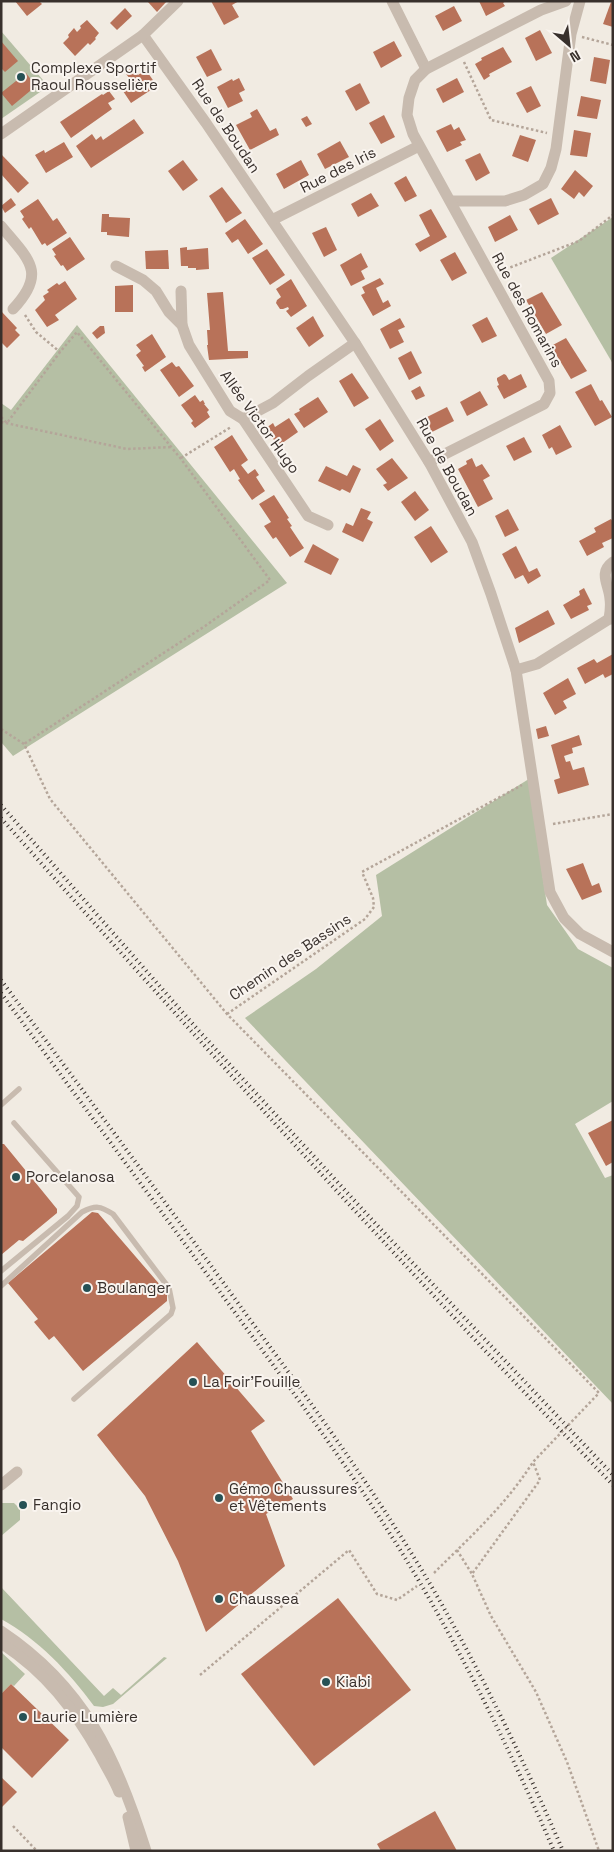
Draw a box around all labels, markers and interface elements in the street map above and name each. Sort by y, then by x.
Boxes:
north arrow [544,20,594,70]
text: N [567,46,583,67]
place label: Complexe Sportif Raoul Rousselière [31,58,158,94]
marker: Complexe Sportif Raoul Rousselière [15,71,27,83]
street label: Rue de Boudan [188,75,265,176]
street label: Rue des Iris [297,142,379,197]
street label: Rue des Romarins [488,249,567,371]
street label: Allée Victor Hugo [217,366,304,477]
street label: Rue de Boudan [413,414,482,519]
street label: Chemin des Bassins [225,909,354,1004]
place label: Porcelanosa [26,1167,115,1186]
marker: Porcelanosa [10,1171,22,1183]
place label: Boulanger [97,1278,171,1297]
marker: Boulanger [81,1282,93,1294]
place label: La Foir'Fouille [203,1372,301,1391]
marker: La Foir'Fouille [187,1376,199,1388]
place label: Gémo Chaussures et Vêtements [229,1479,358,1515]
marker: Gémo Chaussures et Vêtements [213,1492,225,1504]
place label: Fangio [33,1495,81,1514]
marker: Fangio [17,1499,29,1511]
place label: Chaussea [229,1589,299,1608]
marker: Chaussea [213,1593,225,1605]
place label: Kiabi [336,1672,371,1691]
marker: Kiabi [320,1676,332,1688]
place label: Laurie Lumière [33,1707,138,1726]
marker: Laurie Lumière [17,1711,29,1723]

